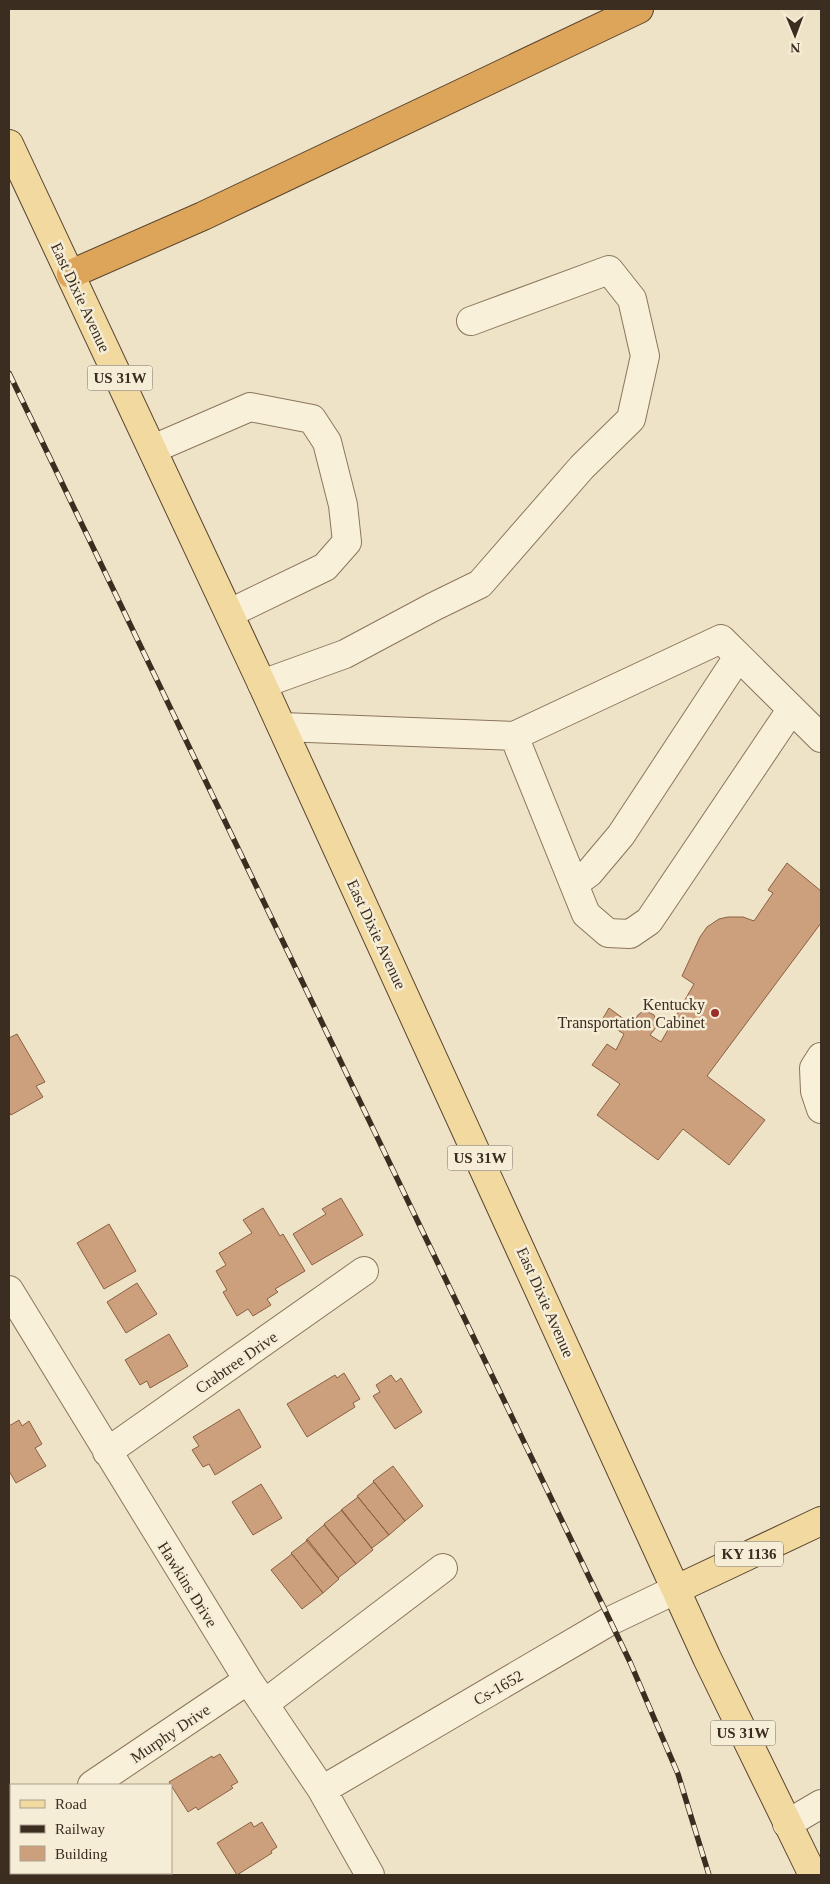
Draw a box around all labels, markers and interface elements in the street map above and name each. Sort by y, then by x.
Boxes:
north arrow [770,10,820,60]
text: N [790,40,800,55]
street label: East Dixie Avenue [48,240,113,355]
road number: US 31W [88,366,152,390]
street label: East Dixie Avenue [344,877,409,992]
place label: Kentucky Transportation Cabinet [558,996,706,1032]
marker: Kentucky Transportation Cabinet [709,1007,721,1019]
road number: US 31W [448,1146,512,1170]
street label: East Dixie Avenue [514,1244,577,1360]
street label: Crabtree Drive [192,1328,280,1397]
street label: Hawkins Drive [155,1538,221,1630]
road number: KY 1136 [715,1542,783,1566]
street label: Cs-1652 [471,1667,526,1708]
street label: Murphy Drive [127,1701,214,1767]
road number: US 31W [710,1720,776,1746]
legend [10,1784,172,1874]
text: Road [55,1796,87,1812]
text: Railway [55,1821,105,1837]
text: Building [55,1846,108,1862]

